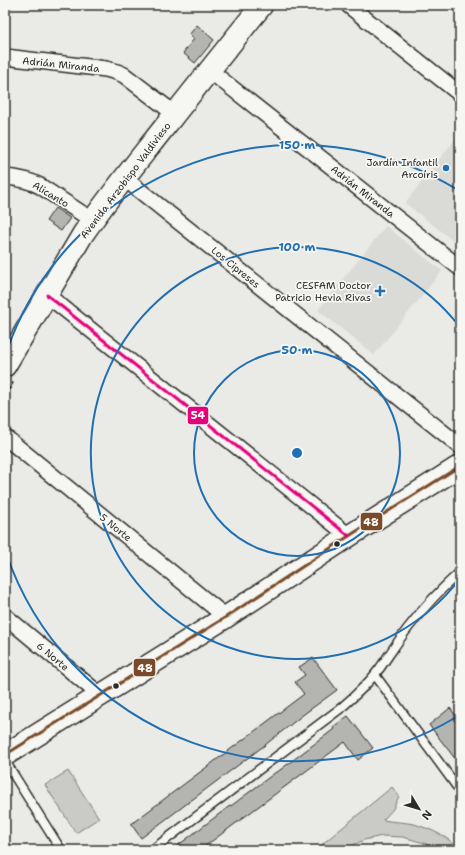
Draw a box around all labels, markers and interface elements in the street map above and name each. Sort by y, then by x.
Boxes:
street label: Adrián Miranda [22,54,101,75]
street label: Avenida Arzobispo Valdivieso [77,120,173,241]
text: 150 m [279,137,315,153]
place label: Jardín Infantil Arcoíris [367,156,438,181]
street label: Adrián Miranda [328,162,398,221]
marker: Jardín Infantil Arcoíris [441,163,451,173]
street label: Alicanto [30,179,71,210]
text: 100 m [279,239,316,255]
street label: Los Cipreses [209,244,263,291]
place label: CESFAM Doctor Patricio Hevia Rivas [275,279,371,304]
marker: CESFAM Doctor Patricio Hevia Rivas [374,285,386,297]
text: 50 m [282,342,313,358]
line badge: 54 [187,406,209,425]
text: 54 [191,408,206,423]
centre of rings [290,446,304,460]
street label: 5 Norte [97,511,134,544]
line badge: 48 [360,512,383,531]
text: 48 [363,515,379,530]
unlabelled marker [332,539,342,549]
street label: 6 Norte [34,639,72,674]
line badge: 48 [133,658,156,677]
text: 48 [137,661,153,676]
unlabelled marker [111,681,121,691]
north arrow [399,789,439,829]
text: N [418,807,435,823]

